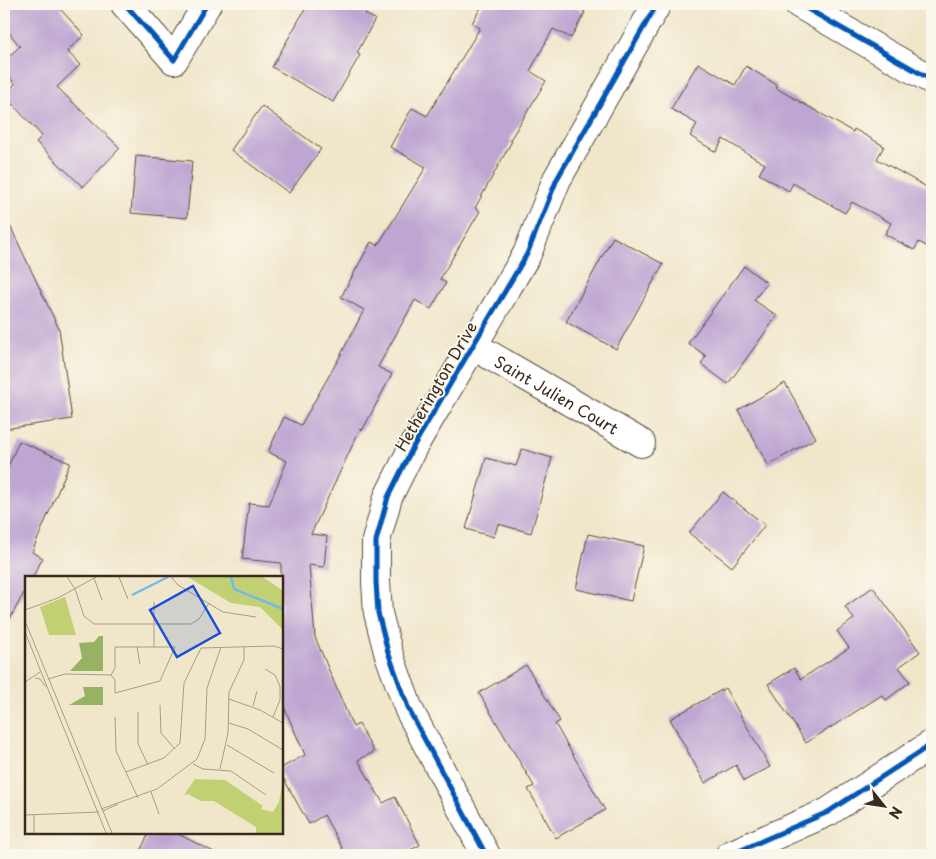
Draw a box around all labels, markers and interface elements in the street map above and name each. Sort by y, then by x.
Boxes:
street label: Hetherington Drive [388,317,482,455]
street label: Saint Julien Court [490,349,624,440]
inset map [25,576,282,834]
north arrow [858,782,908,832]
text: N [884,803,908,823]

